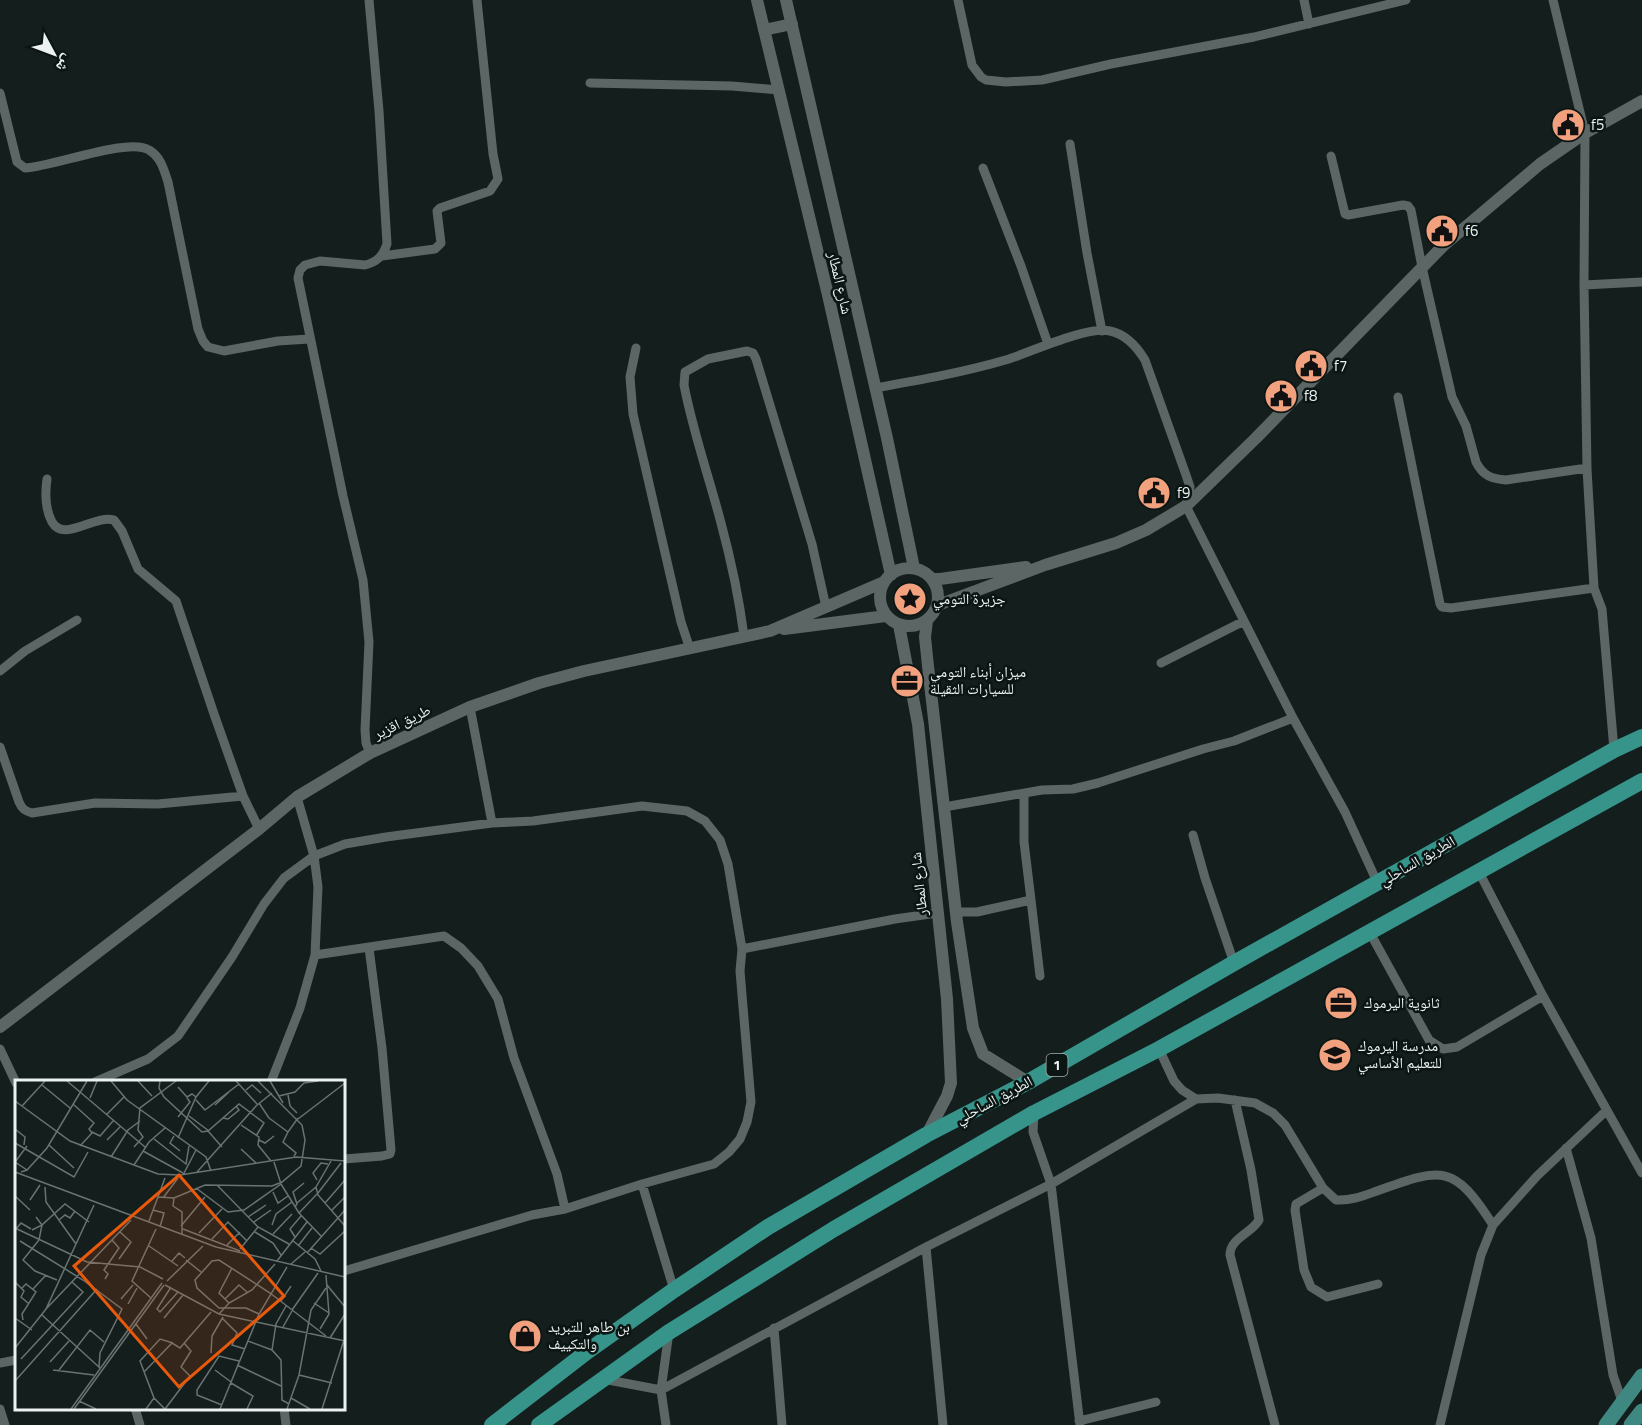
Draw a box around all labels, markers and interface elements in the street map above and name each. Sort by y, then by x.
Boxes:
north arrow [24,24,84,84]
text: ش [51,50,80,78]
public building icon: f5 [1550,107,1586,143]
place label: f5 [1591,113,1604,136]
public building icon: f6 [1424,213,1460,249]
place label: f6 [1465,219,1478,242]
street label: شارع المطار [822,248,859,317]
public building icon: f7 [1293,348,1329,384]
place label: f7 [1334,354,1347,377]
public building icon: f8 [1263,378,1299,414]
place label: f8 [1304,384,1317,407]
public building icon: f9 [1136,475,1172,511]
place label: f9 [1177,481,1190,504]
place icon: جزيرة التومي [892,581,928,617]
place label: جزيرة التومي [933,587,1006,611]
place label: ميزان أبناء التومي للسيارات الثقيلة [930,660,1026,700]
office icon: ميزان أبناء التومي للسيارات الثقيلة [889,663,925,699]
street label: طريق اقزير [368,698,434,745]
street label: الطريق الساحلي [1374,830,1459,892]
street label: شارع المطار [904,851,933,918]
office icon: ثانوية اليرموك [1323,985,1359,1021]
place label: ثانوية اليرموك [1364,991,1440,1014]
place label: مدرسة اليرموك للتعليم الأساسي [1358,1034,1442,1075]
school or university icon: مدرسة اليرموك للتعليم الأساسي [1317,1037,1353,1073]
road number: 1 [1046,1054,1068,1076]
street label: الطريق الساحلي [951,1070,1037,1130]
inset map [15,1080,345,1410]
place label: بن طاهر للتبريد والتكييف [548,1315,630,1355]
shop icon: بن طاهر للتبريد والتكييف [507,1318,543,1354]

